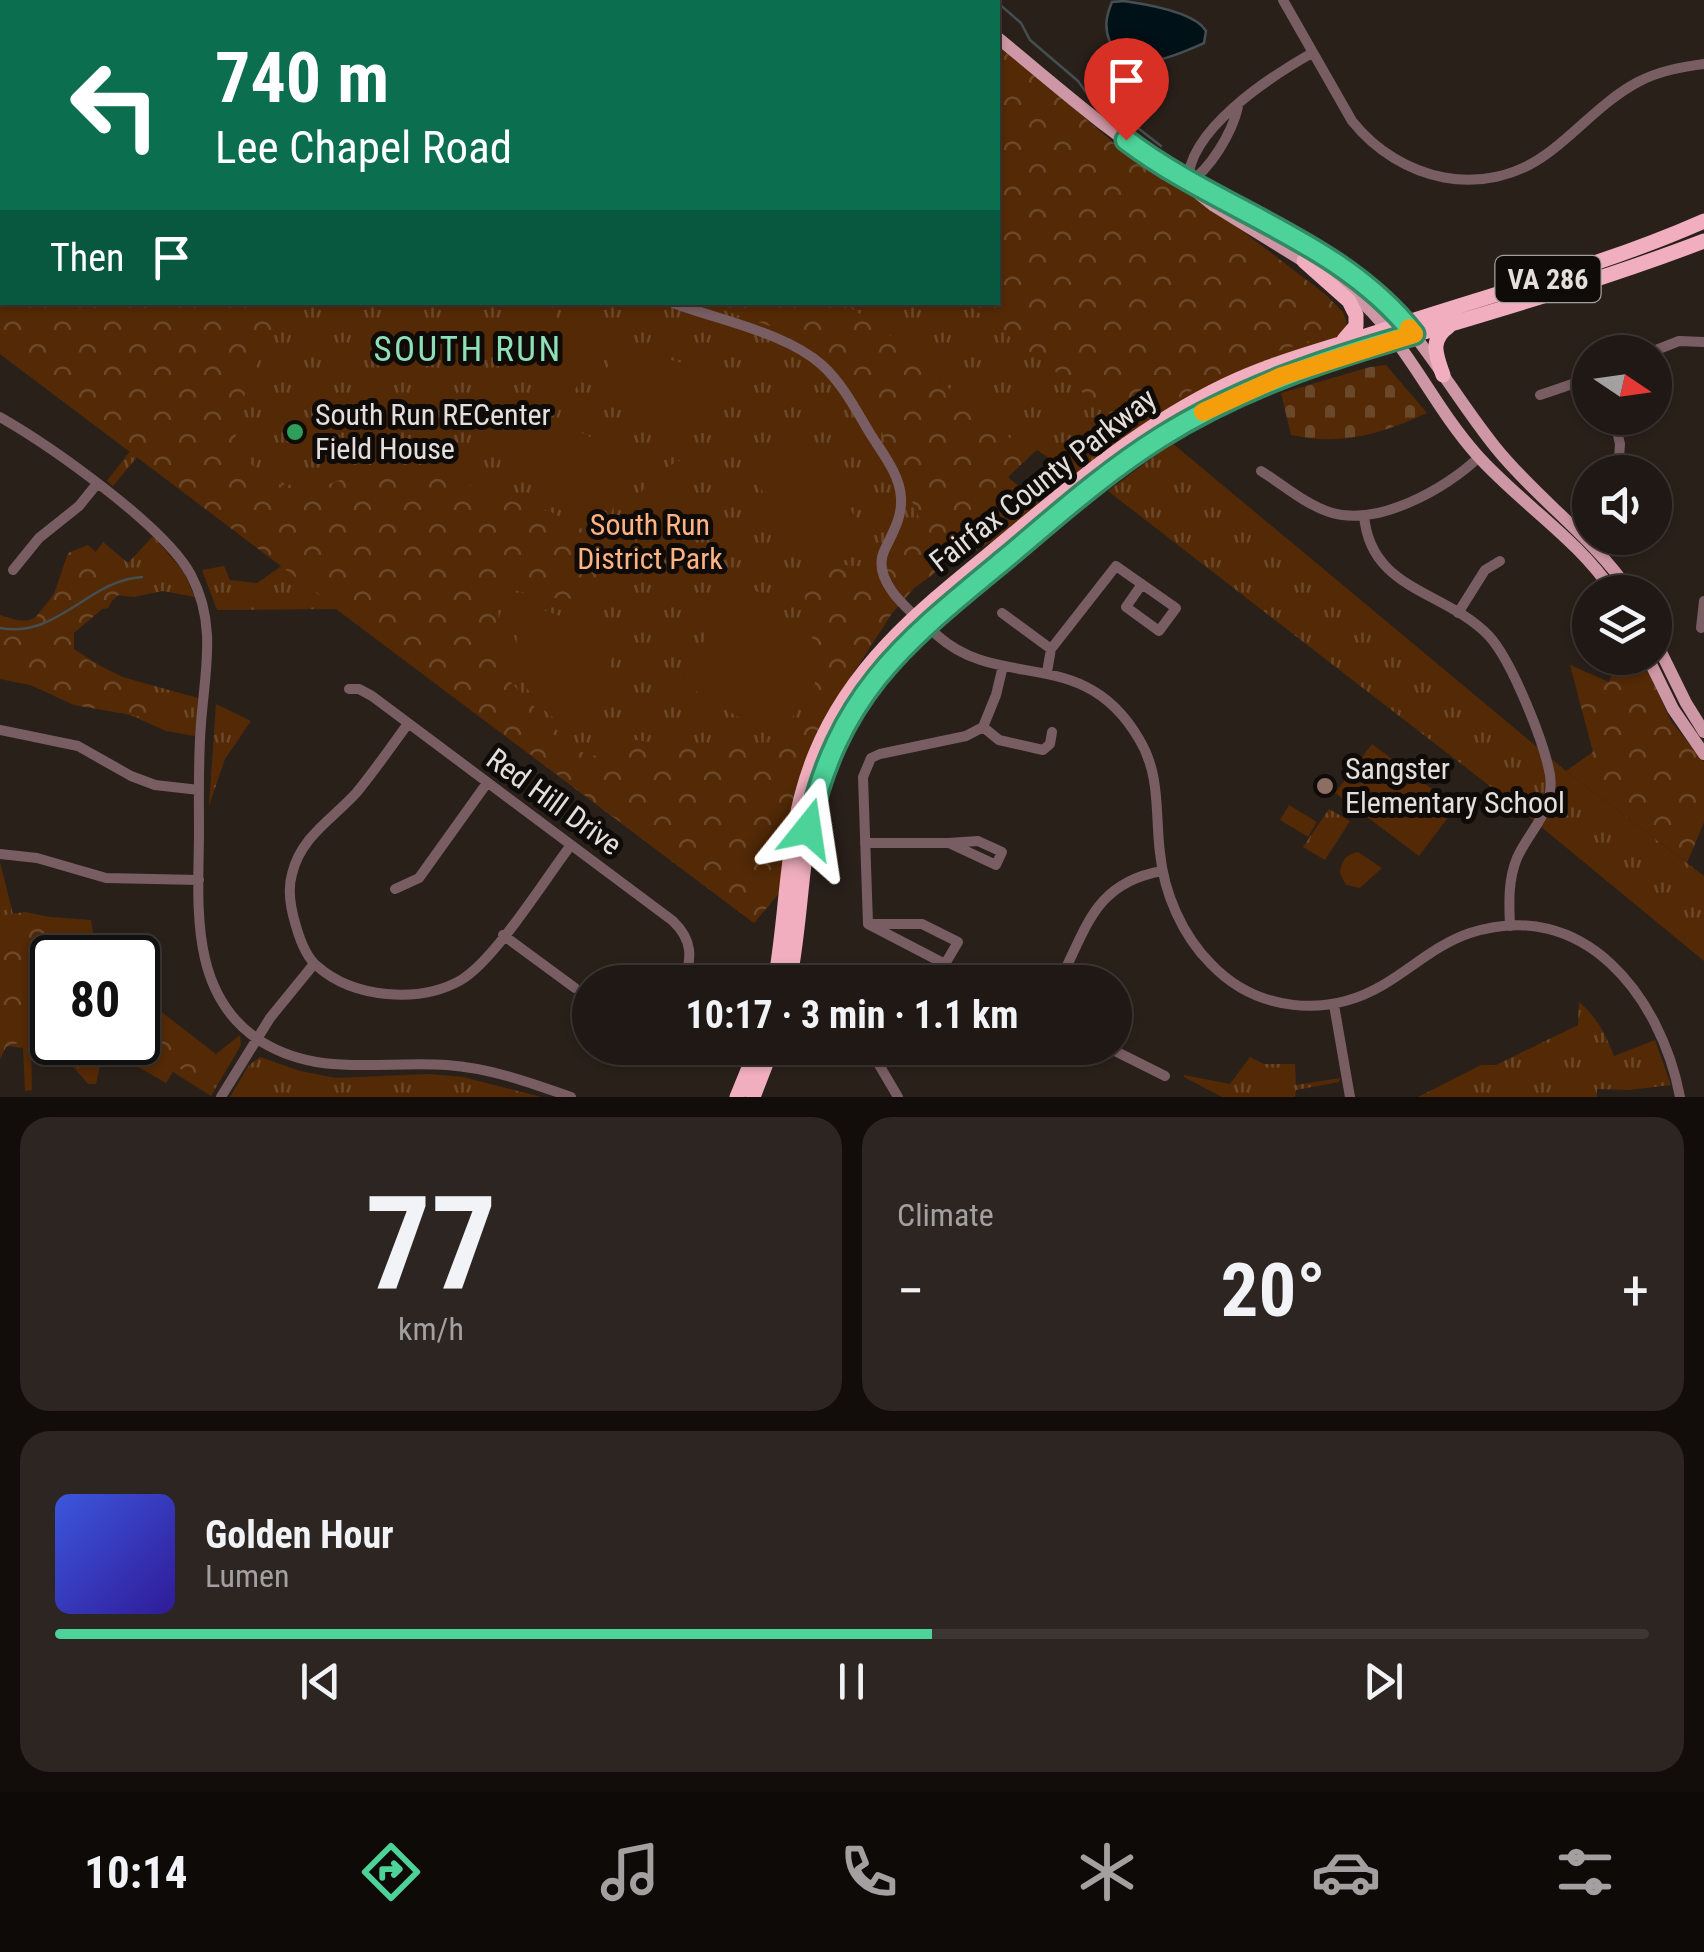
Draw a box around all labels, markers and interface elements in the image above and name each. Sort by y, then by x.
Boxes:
text: 740 m [215,37,389,119]
pin [1084,38,1169,141]
icon: left [50,40,180,170]
icon: arrive [1099,53,1154,108]
text: Lee Chapel Road [215,121,512,174]
icon: arrive [144,230,199,285]
text: Then [50,236,124,280]
road number: VA 286 [1496,256,1600,302]
district label: SOUTH RUN [373,329,563,370]
north arrow [1572,335,1672,435]
map controls [1572,335,1672,675]
street label: Fairfax County Parkway [923,380,1163,579]
place label: South Run RECenter Field House [315,397,551,466]
marker: South Run RECenter Field House [284,421,306,443]
button: sound [1572,455,1672,555]
park label: South Run District Park [577,507,723,576]
button: layers [1572,575,1672,675]
street label: Red Hill Drive [480,741,628,862]
place label: Sangster Elementary School [1345,751,1565,820]
marker: Sangster Elementary School [1314,775,1336,797]
position arrow [756,777,860,881]
speed limit sign: 80 [30,935,160,1065]
text: 10:17 · 3 min · 1.1 km [686,993,1018,1037]
text: 77 [365,1168,497,1321]
text: Climate [897,1196,994,1234]
text: 20° [1221,1246,1326,1334]
text: − [897,1259,925,1323]
text: + [1622,1259,1649,1323]
text: km/h [398,1310,464,1348]
text: Golden Hour [205,1513,394,1557]
text: Lumen [205,1557,290,1595]
icon: previous [293,1654,348,1709]
icon: pause [824,1654,879,1709]
icon: next [1356,1654,1411,1709]
icon: directions [356,1837,426,1907]
icon: music [595,1837,665,1907]
icon: phone [834,1837,904,1907]
icon: climate [1072,1837,1142,1907]
icon: car [1311,1837,1381,1907]
icon: filters [1550,1837,1620,1907]
text: 10:14 [84,1846,188,1899]

